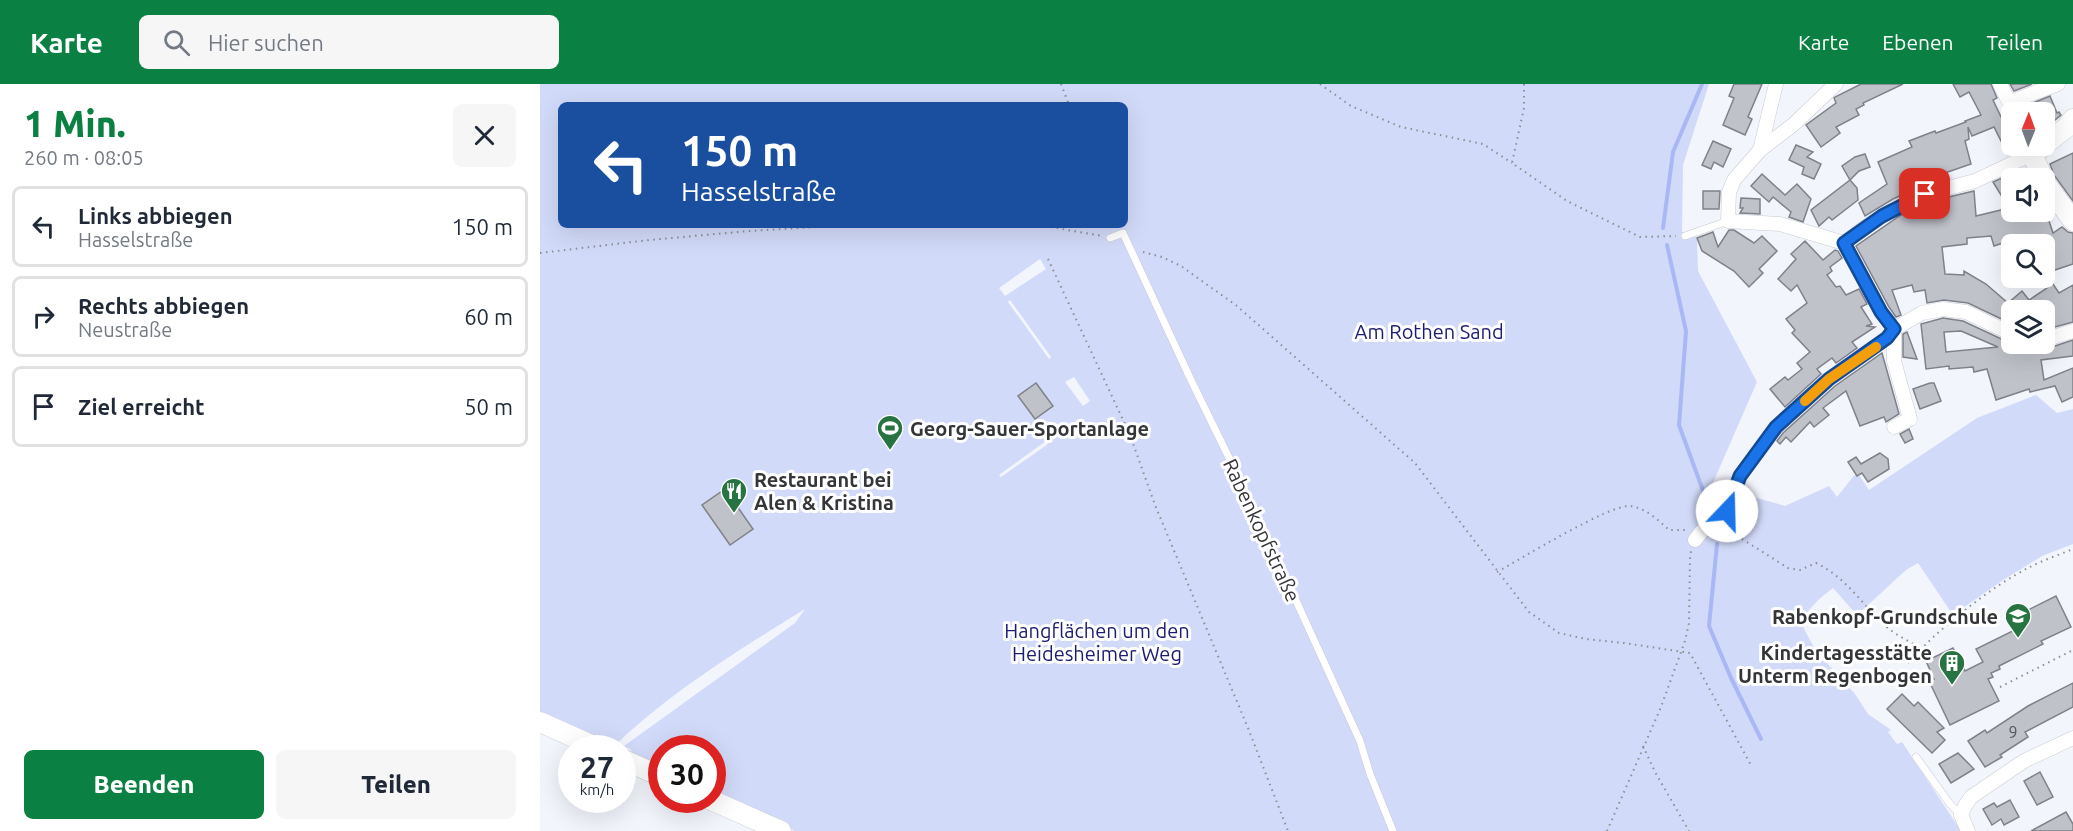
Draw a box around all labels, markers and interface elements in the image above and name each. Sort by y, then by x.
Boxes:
search box [139,15,559,69]
icon: search [160,26,193,59]
text: Karte [30,27,103,58]
text: Hier suchen [208,30,324,55]
text: Karte [1798,30,1849,54]
text: Ebenen [1882,30,1954,54]
text: Teilen [1987,30,2043,54]
north arrow [2001,102,2055,156]
map controls [2001,102,2055,354]
text: 1 Min. [24,103,126,144]
button: close [453,104,516,167]
icon: left [582,126,660,204]
text: 150 m [681,127,798,174]
text: 260 m · 08:05 [24,146,144,169]
pin [1899,168,1950,219]
button: sound [2001,168,2055,222]
text: Hasselstraße [681,176,837,206]
icon: arrive [1908,177,1941,210]
text: Links abbiegen [78,203,233,228]
icon: left [27,210,60,243]
text: 150 m [452,214,513,239]
text: Hasselstraße [78,228,193,251]
button: search [2001,234,2055,288]
text: Rechts abbiegen [78,293,249,318]
icon: right [27,300,60,333]
button: layers [2001,300,2055,354]
text: 60 m [464,304,513,329]
text: Neustraße [78,318,172,341]
park label: Am Rothen Sand [1354,320,1504,343]
icon: arrive [27,390,60,423]
text: Ziel erreicht [78,394,205,419]
text: 50 m [464,394,513,419]
sports icon: Georg-Sauer-Sportanlage [875,413,905,451]
place label: Georg-Sauer-Sportanlage [910,417,1149,440]
street label: Rabenkopfstraße [1219,455,1305,605]
place label: Restaurant bei Alen & Kristina [754,468,894,514]
restaurant icon: Restaurant bei Alen & Kristina [719,476,749,514]
position arrow [1695,479,1759,543]
school or university icon: Rabenkopf-Grundschule [2003,601,2033,639]
place label: Rabenkopf-Grundschule [1772,605,1998,628]
park label: Hangflächen um den Heidesheimer Weg [1004,619,1190,665]
place label: Kindertagesstätte Unterm Regenbogen [1738,641,1932,687]
building icon: Kindertagesstätte Unterm Regenbogen [1937,648,1967,686]
house number: 9 [2008,723,2018,741]
speed limit sign: 30 [648,735,726,813]
button: Beenden [24,750,264,819]
button: Teilen [276,750,516,819]
text: 27 [580,750,614,784]
text: km/h [580,781,614,798]

